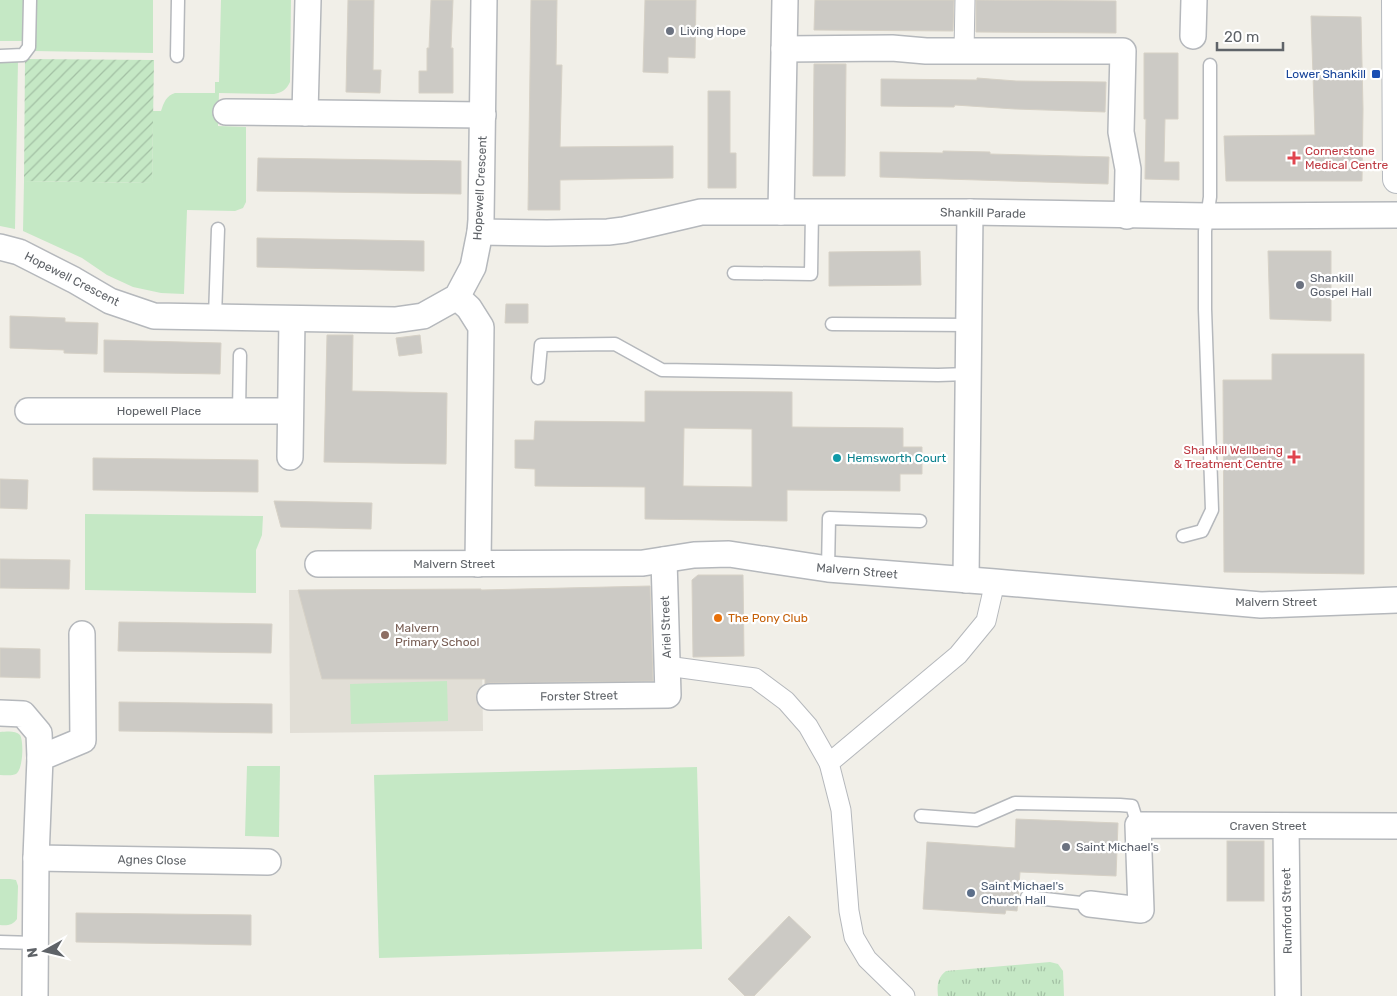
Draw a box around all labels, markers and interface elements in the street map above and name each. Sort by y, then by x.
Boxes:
scale bar [1217,20,1283,52]
place label: Living Hope [680,24,746,38]
marker: Living Hope [664,25,676,37]
text: 20 m [1224,28,1259,46]
place label: Lower Shankill [1286,67,1366,81]
marker: Lower Shankill [1370,68,1382,80]
street label: Hopewell Crescent [470,135,490,241]
place label: Cornerstone Medical Centre [1305,144,1388,172]
marker: Cornerstone Medical Centre [1287,151,1301,165]
street label: Shankill Parade [940,205,1026,221]
street label: Hopewell Crescent [22,249,122,309]
place label: Shankill Gospel Hall [1310,271,1372,299]
marker: Shankill Gospel Hall [1294,279,1306,291]
street label: Hopewell Place [117,404,202,418]
place label: Shankill Wellbeing & Treatment Centre [1174,443,1283,471]
marker: Shankill Wellbeing & Treatment Centre [1287,450,1301,464]
place label: Hemsworth Court [847,451,946,465]
marker: Hemsworth Court [831,452,843,464]
street label: Malvern Street [413,557,495,571]
street label: Malvern Street [816,560,899,582]
street label: Ariel Street [658,595,674,659]
street label: Malvern Street [1235,595,1317,609]
place label: The Pony Club [728,611,808,625]
marker: The Pony Club [712,612,724,624]
place label: Malvern Primary School [395,621,479,649]
marker: Malvern Primary School [379,629,391,641]
street label: Forster Street [540,688,618,704]
street label: Craven Street [1229,819,1307,833]
place label: Saint Michael's [1076,840,1159,854]
marker: Saint Michael's [1060,841,1072,853]
street label: Agnes Close [117,852,187,868]
street label: Rumford Street [1279,867,1295,954]
place label: Saint Michael's Church Hall [981,879,1064,907]
marker: Saint Michael's Church Hall [965,887,977,899]
north arrow [20,926,70,976]
text: N [24,947,42,959]

